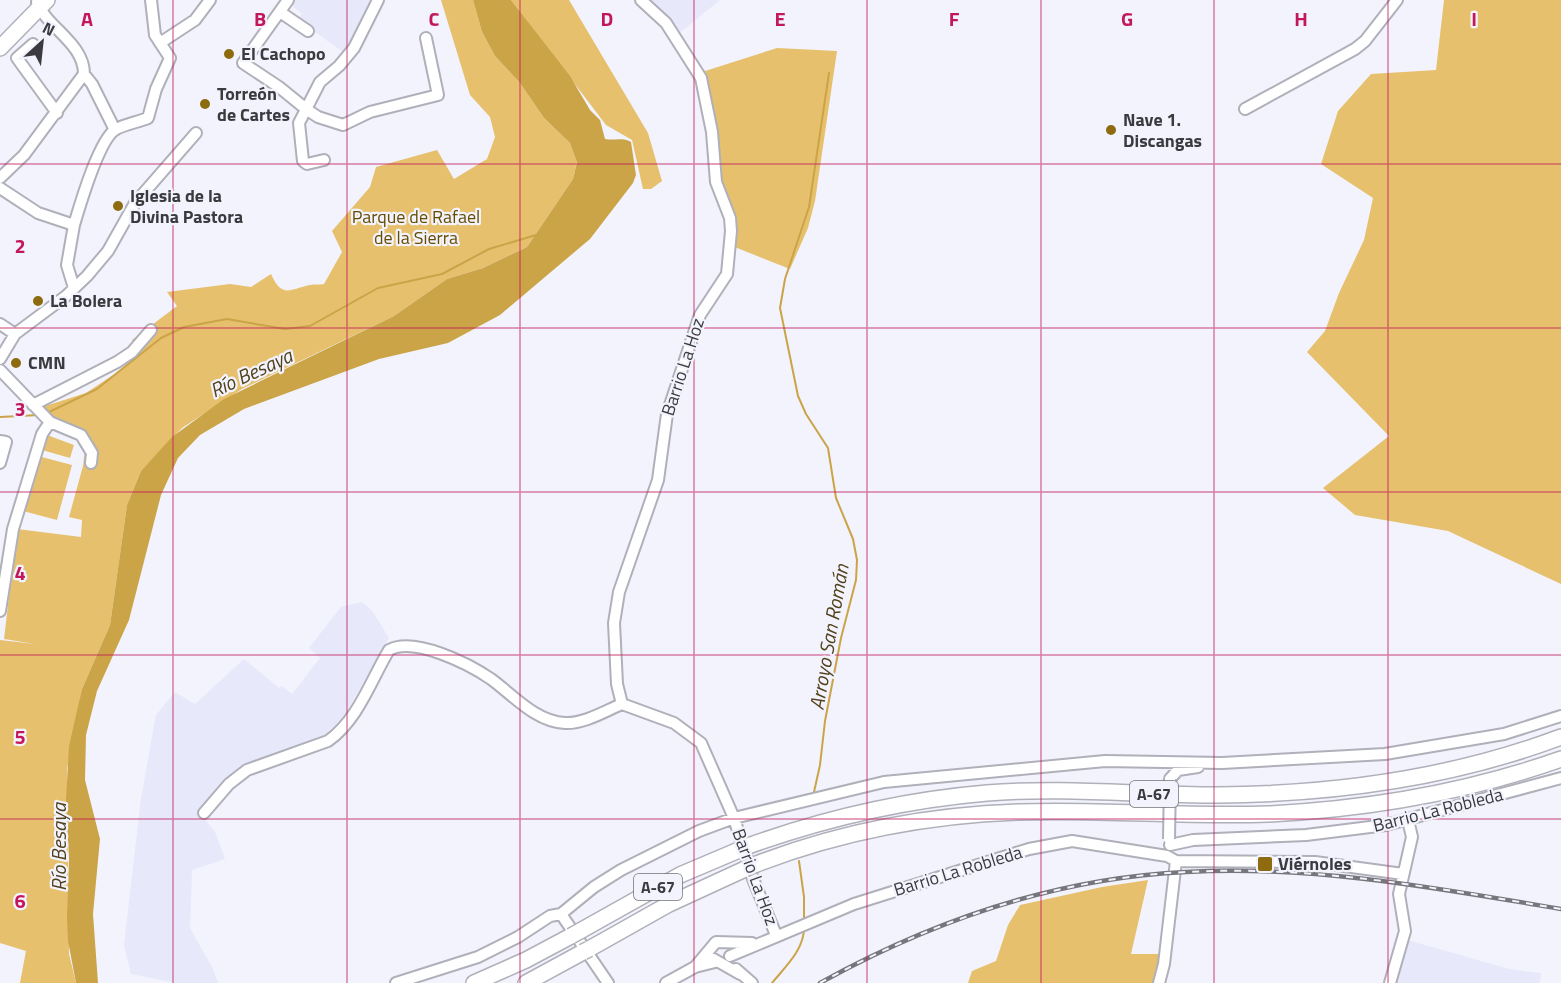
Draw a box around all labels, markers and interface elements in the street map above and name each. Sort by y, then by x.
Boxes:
text: A [81,3,93,34]
text: B [254,3,266,34]
text: C [429,3,440,34]
text: D [601,3,613,34]
text: E [774,3,786,34]
text: F [949,3,960,34]
text: G [1121,3,1133,34]
text: H [1294,3,1308,34]
text: I [1471,3,1477,34]
north arrow [12,12,72,72]
text: N [38,15,59,42]
place label: El Cachopo [241,40,326,67]
marker: El Cachopo [222,47,236,61]
place label: Torreón de Cartes [217,80,290,128]
marker: Torreón de Cartes [198,97,212,111]
place label: Nave 1. Discangas [1123,106,1202,154]
marker: Nave 1. Discangas [1104,123,1118,137]
place label: Iglesia de la Divina Pastora [130,182,243,230]
marker: Iglesia de la Divina Pastora [111,199,125,213]
park label: Parque de Rafael de la Sierra [352,203,480,251]
text: 2 [14,230,26,261]
place label: La Bolera [50,287,122,314]
marker: La Bolera [31,294,45,308]
street label: Barrio La Hoz [654,315,711,419]
water label: Río Besaya [204,340,298,405]
place label: CMN [28,349,66,376]
marker: CMN [9,356,23,370]
text: 3 [14,393,26,424]
text: 4 [14,557,26,588]
water label: Arroyo San Román [800,561,857,712]
text: 5 [14,721,26,752]
street label: Barrio La Robleda [1370,780,1506,839]
road number: A-67 [1130,781,1178,807]
water label: Río Besaya [43,802,74,891]
street label: Barrio La Hoz [725,825,785,929]
street label: Barrio La Robleda [890,838,1026,903]
place label: Viérnoles [1278,850,1351,877]
marker: Viérnoles [1256,855,1274,873]
road number: A-67 [634,874,682,900]
text: 6 [14,885,26,916]

